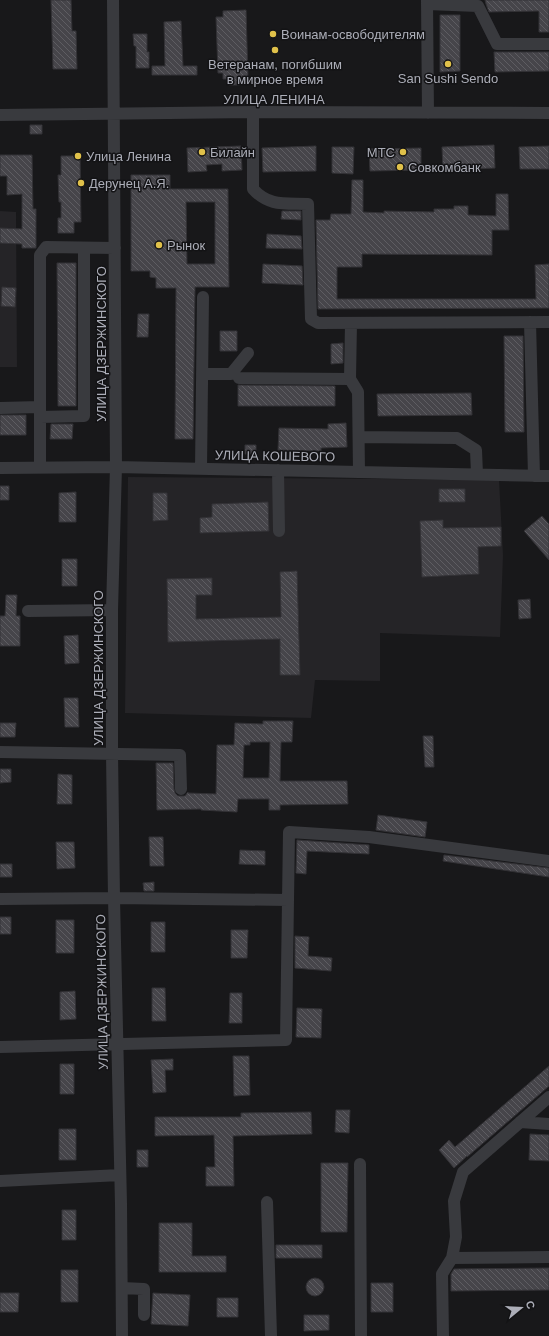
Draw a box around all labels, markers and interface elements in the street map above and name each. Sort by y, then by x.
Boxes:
place label: Воинам-освободителям [281,27,425,42]
marker: Воинам-освободителям [268,29,278,39]
marker: Ветеранам, погибшим в мирное время [270,45,280,55]
place label: Ветеранам, погибшим в мирное время [208,57,342,87]
marker: San Sushi Sendo [443,59,453,69]
place label: San Sushi Sendo [398,71,498,86]
street label: УЛИЦА ЛЕНИНА [223,92,325,107]
place label: Билайн [210,145,255,160]
place label: МТС [367,145,395,160]
marker: Билайн [197,147,207,157]
marker: МТС [398,147,408,157]
place label: Улица Ленина [86,149,172,164]
marker: Улица Ленина [73,151,83,161]
place label: Совкомбанк [408,160,481,175]
marker: Совкомбанк [395,162,405,172]
place label: Дерунец А.Я. [89,176,169,191]
marker: Дерунец А.Я. [76,178,86,188]
place label: Рынок [167,238,205,253]
marker: Рынок [154,240,164,250]
street label: УЛИЦА ДЗЕРЖИНСКОГО [94,266,109,422]
street label: УЛИЦА КОШЕВОГО [215,447,335,465]
street label: УЛИЦА ДЗЕРЖИНСКОГО [91,590,106,746]
street label: УЛИЦА ДЗЕРЖИНСКОГО [93,914,111,1070]
north arrow [501,1288,541,1328]
text: С [524,1299,537,1311]

